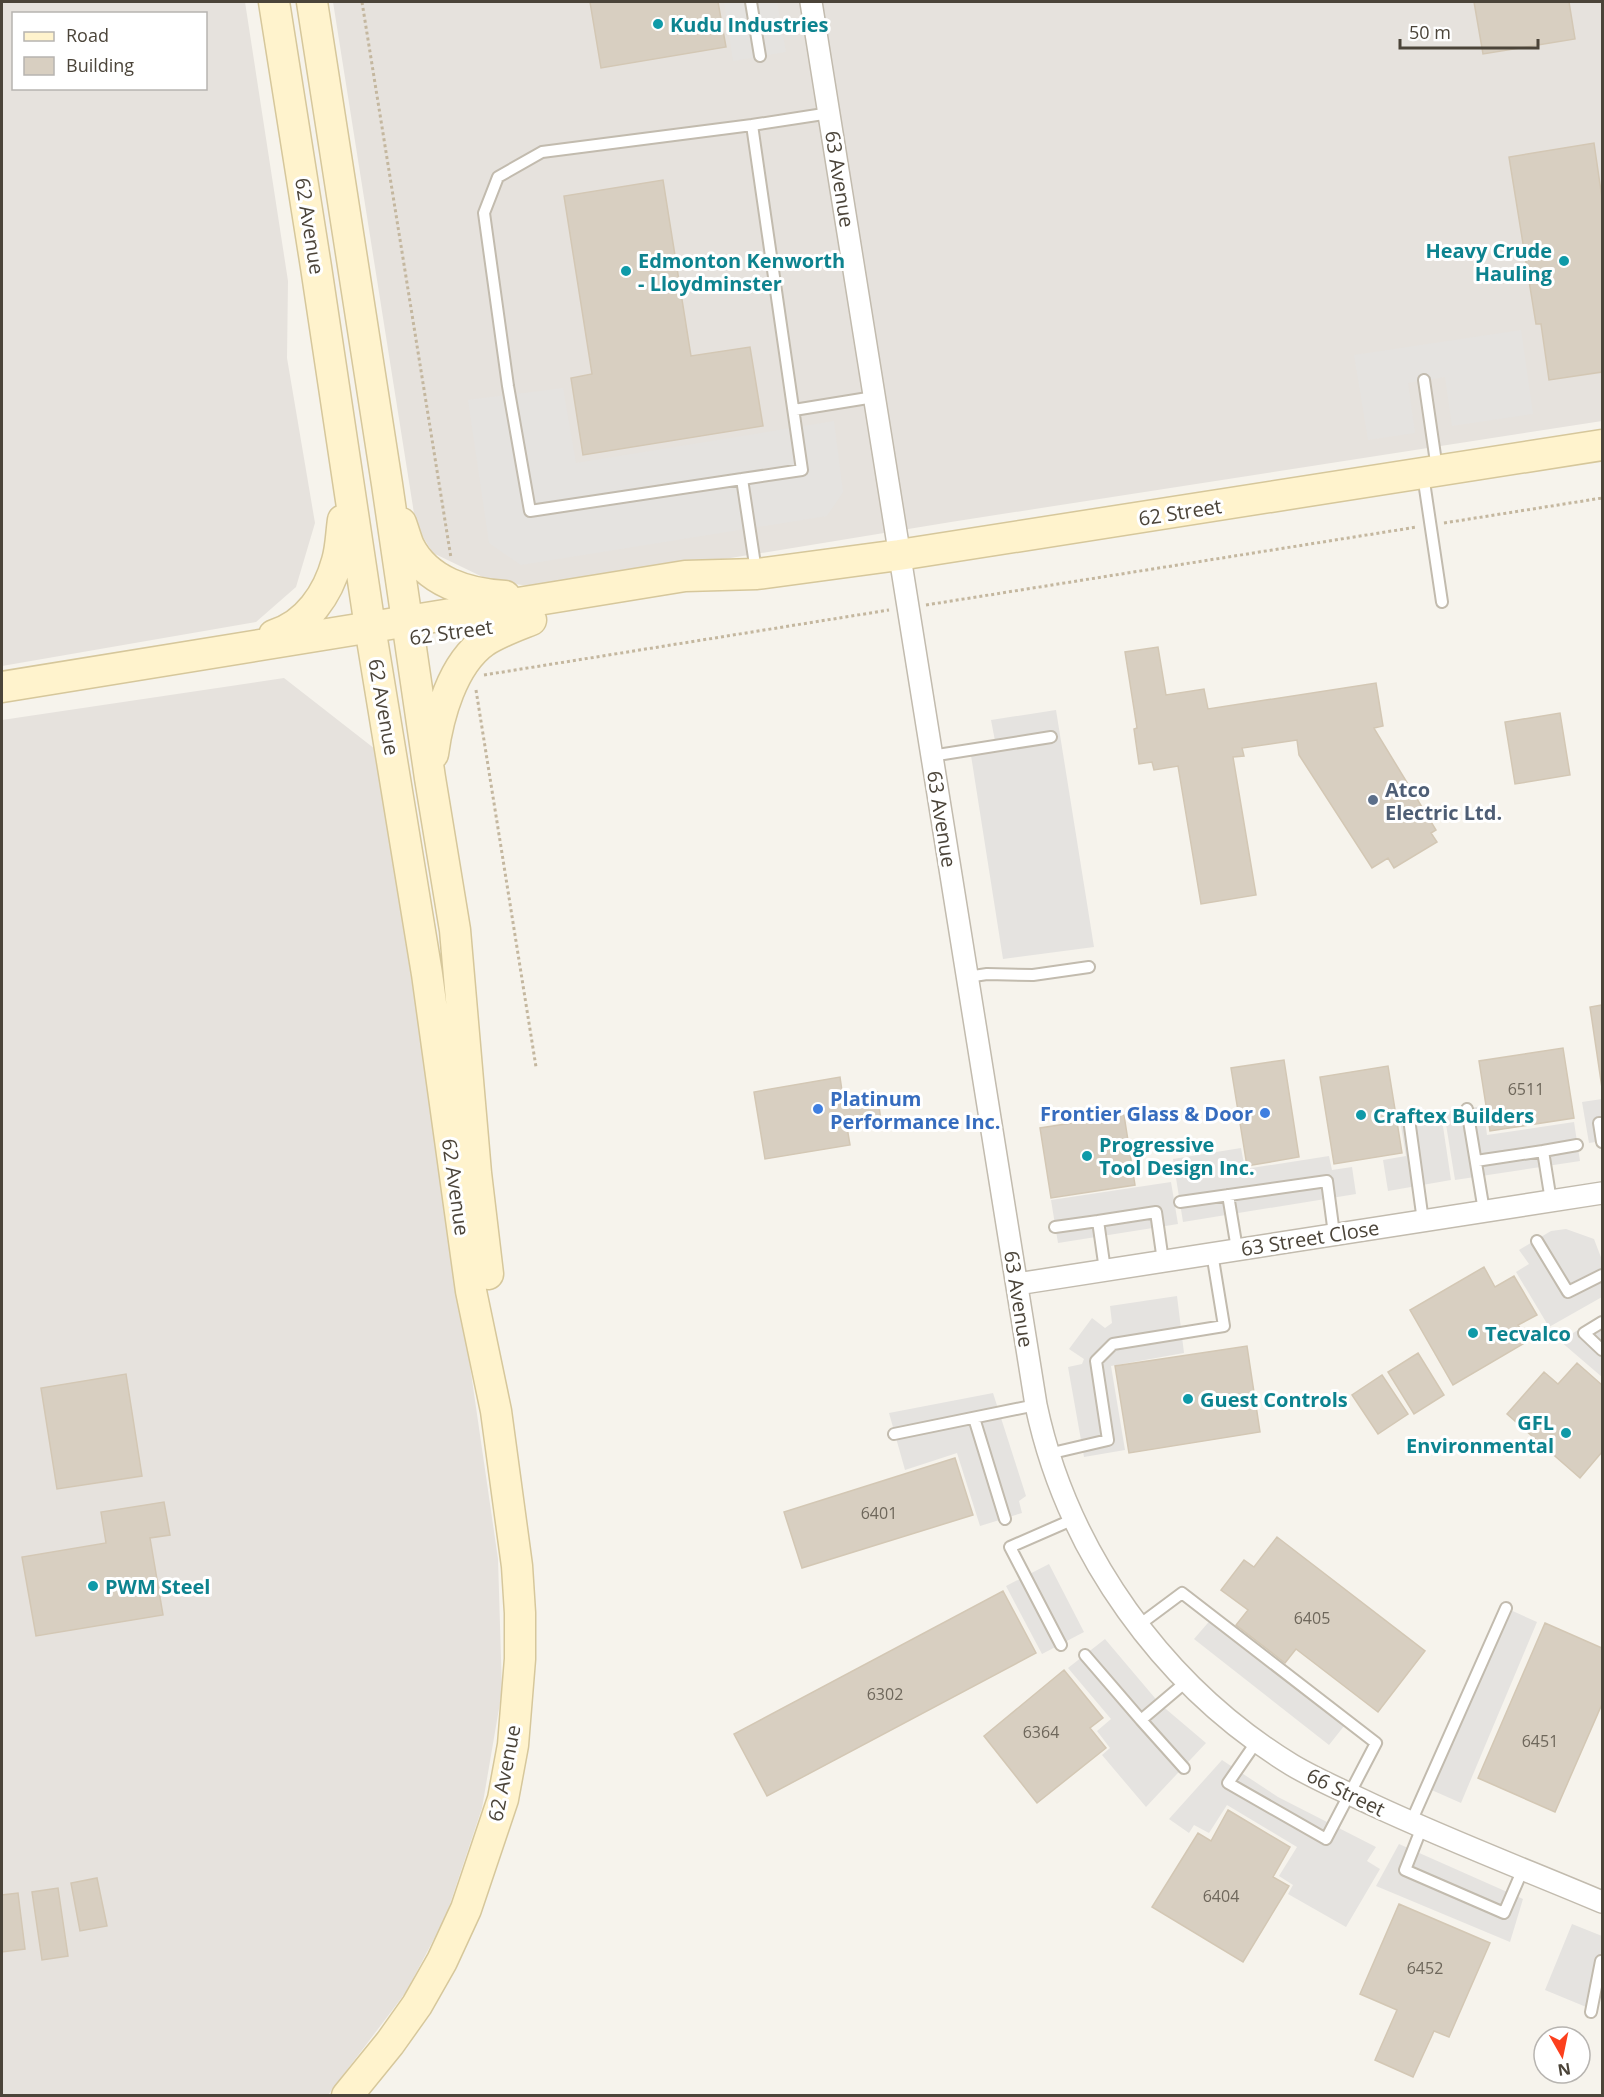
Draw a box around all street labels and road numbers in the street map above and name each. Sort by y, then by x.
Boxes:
street label: 63 Avenue [819,129,861,229]
street label: 62 Avenue [289,176,331,276]
street label: 62 Street [1136,492,1224,532]
street label: 62 Street [408,613,494,651]
street label: 62 Avenue [362,657,406,757]
street label: 63 Avenue [921,769,963,869]
street label: 62 Avenue [436,1137,476,1237]
street label: 63 Street Close [1239,1214,1381,1262]
street label: 63 Avenue [998,1249,1040,1349]
street label: 62 Avenue [481,1722,527,1824]
street label: 66 Street [1302,1761,1390,1823]

